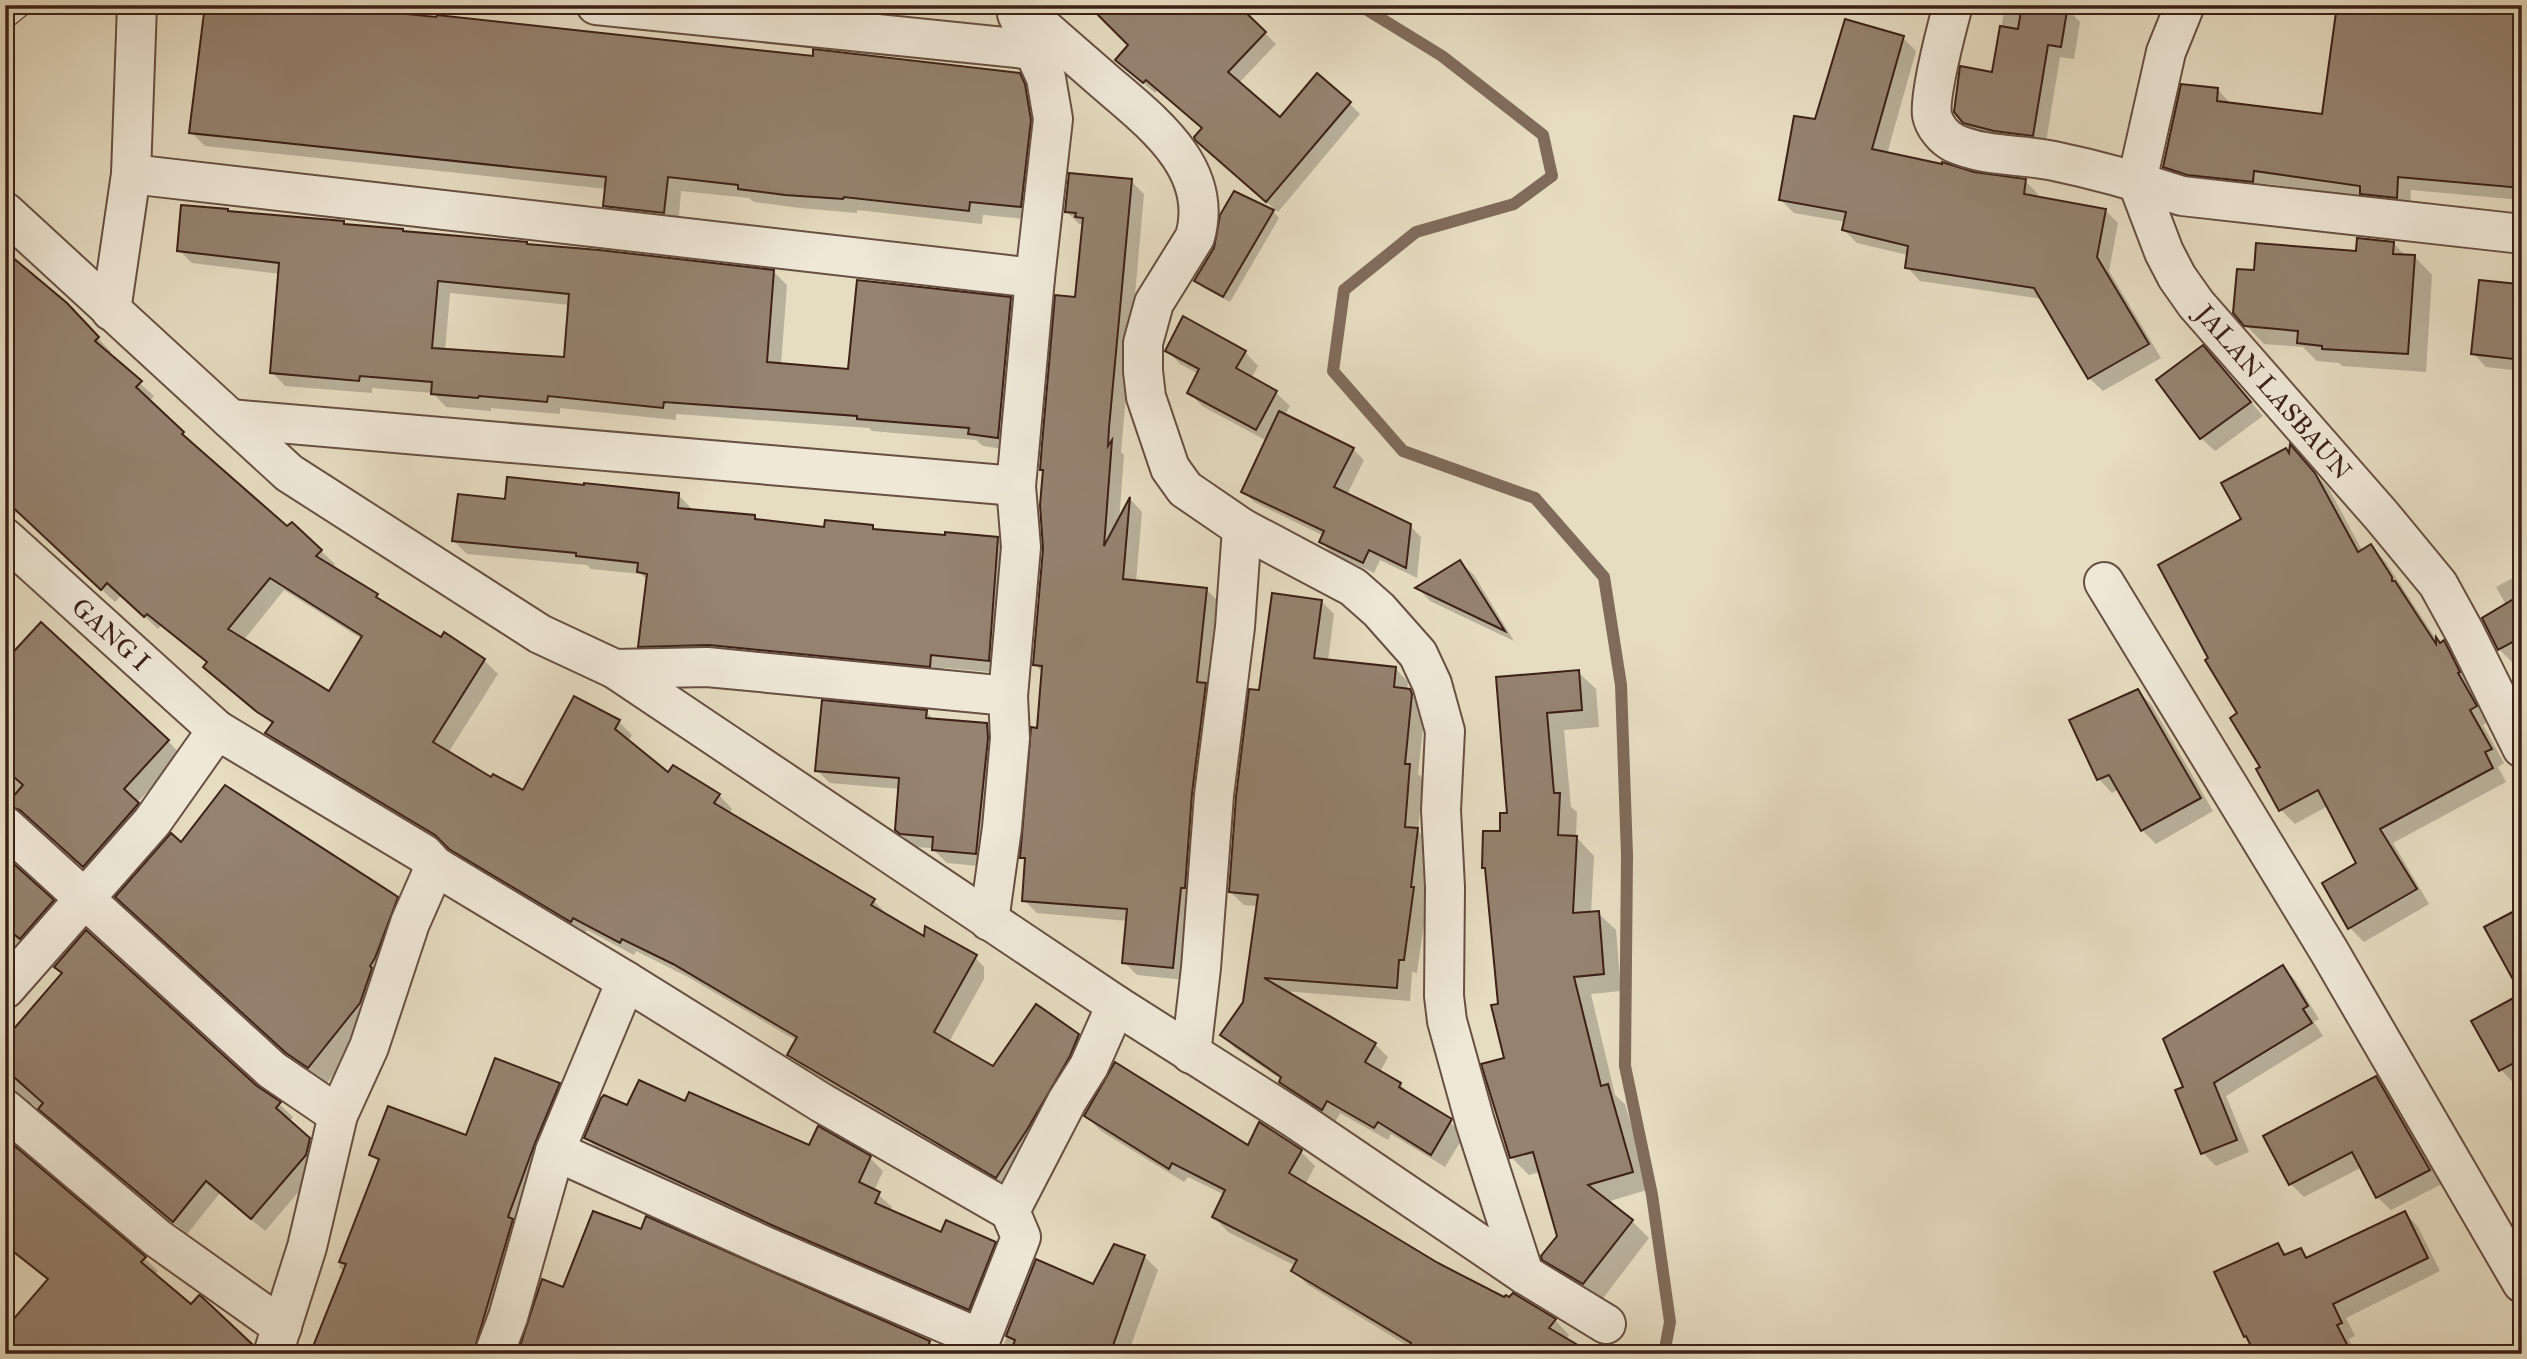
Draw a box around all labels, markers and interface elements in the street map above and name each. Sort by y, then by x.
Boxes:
street label: JALAN LASBAUN [2187,296,2359,486]
street label: GANG I [65,591,157,677]

